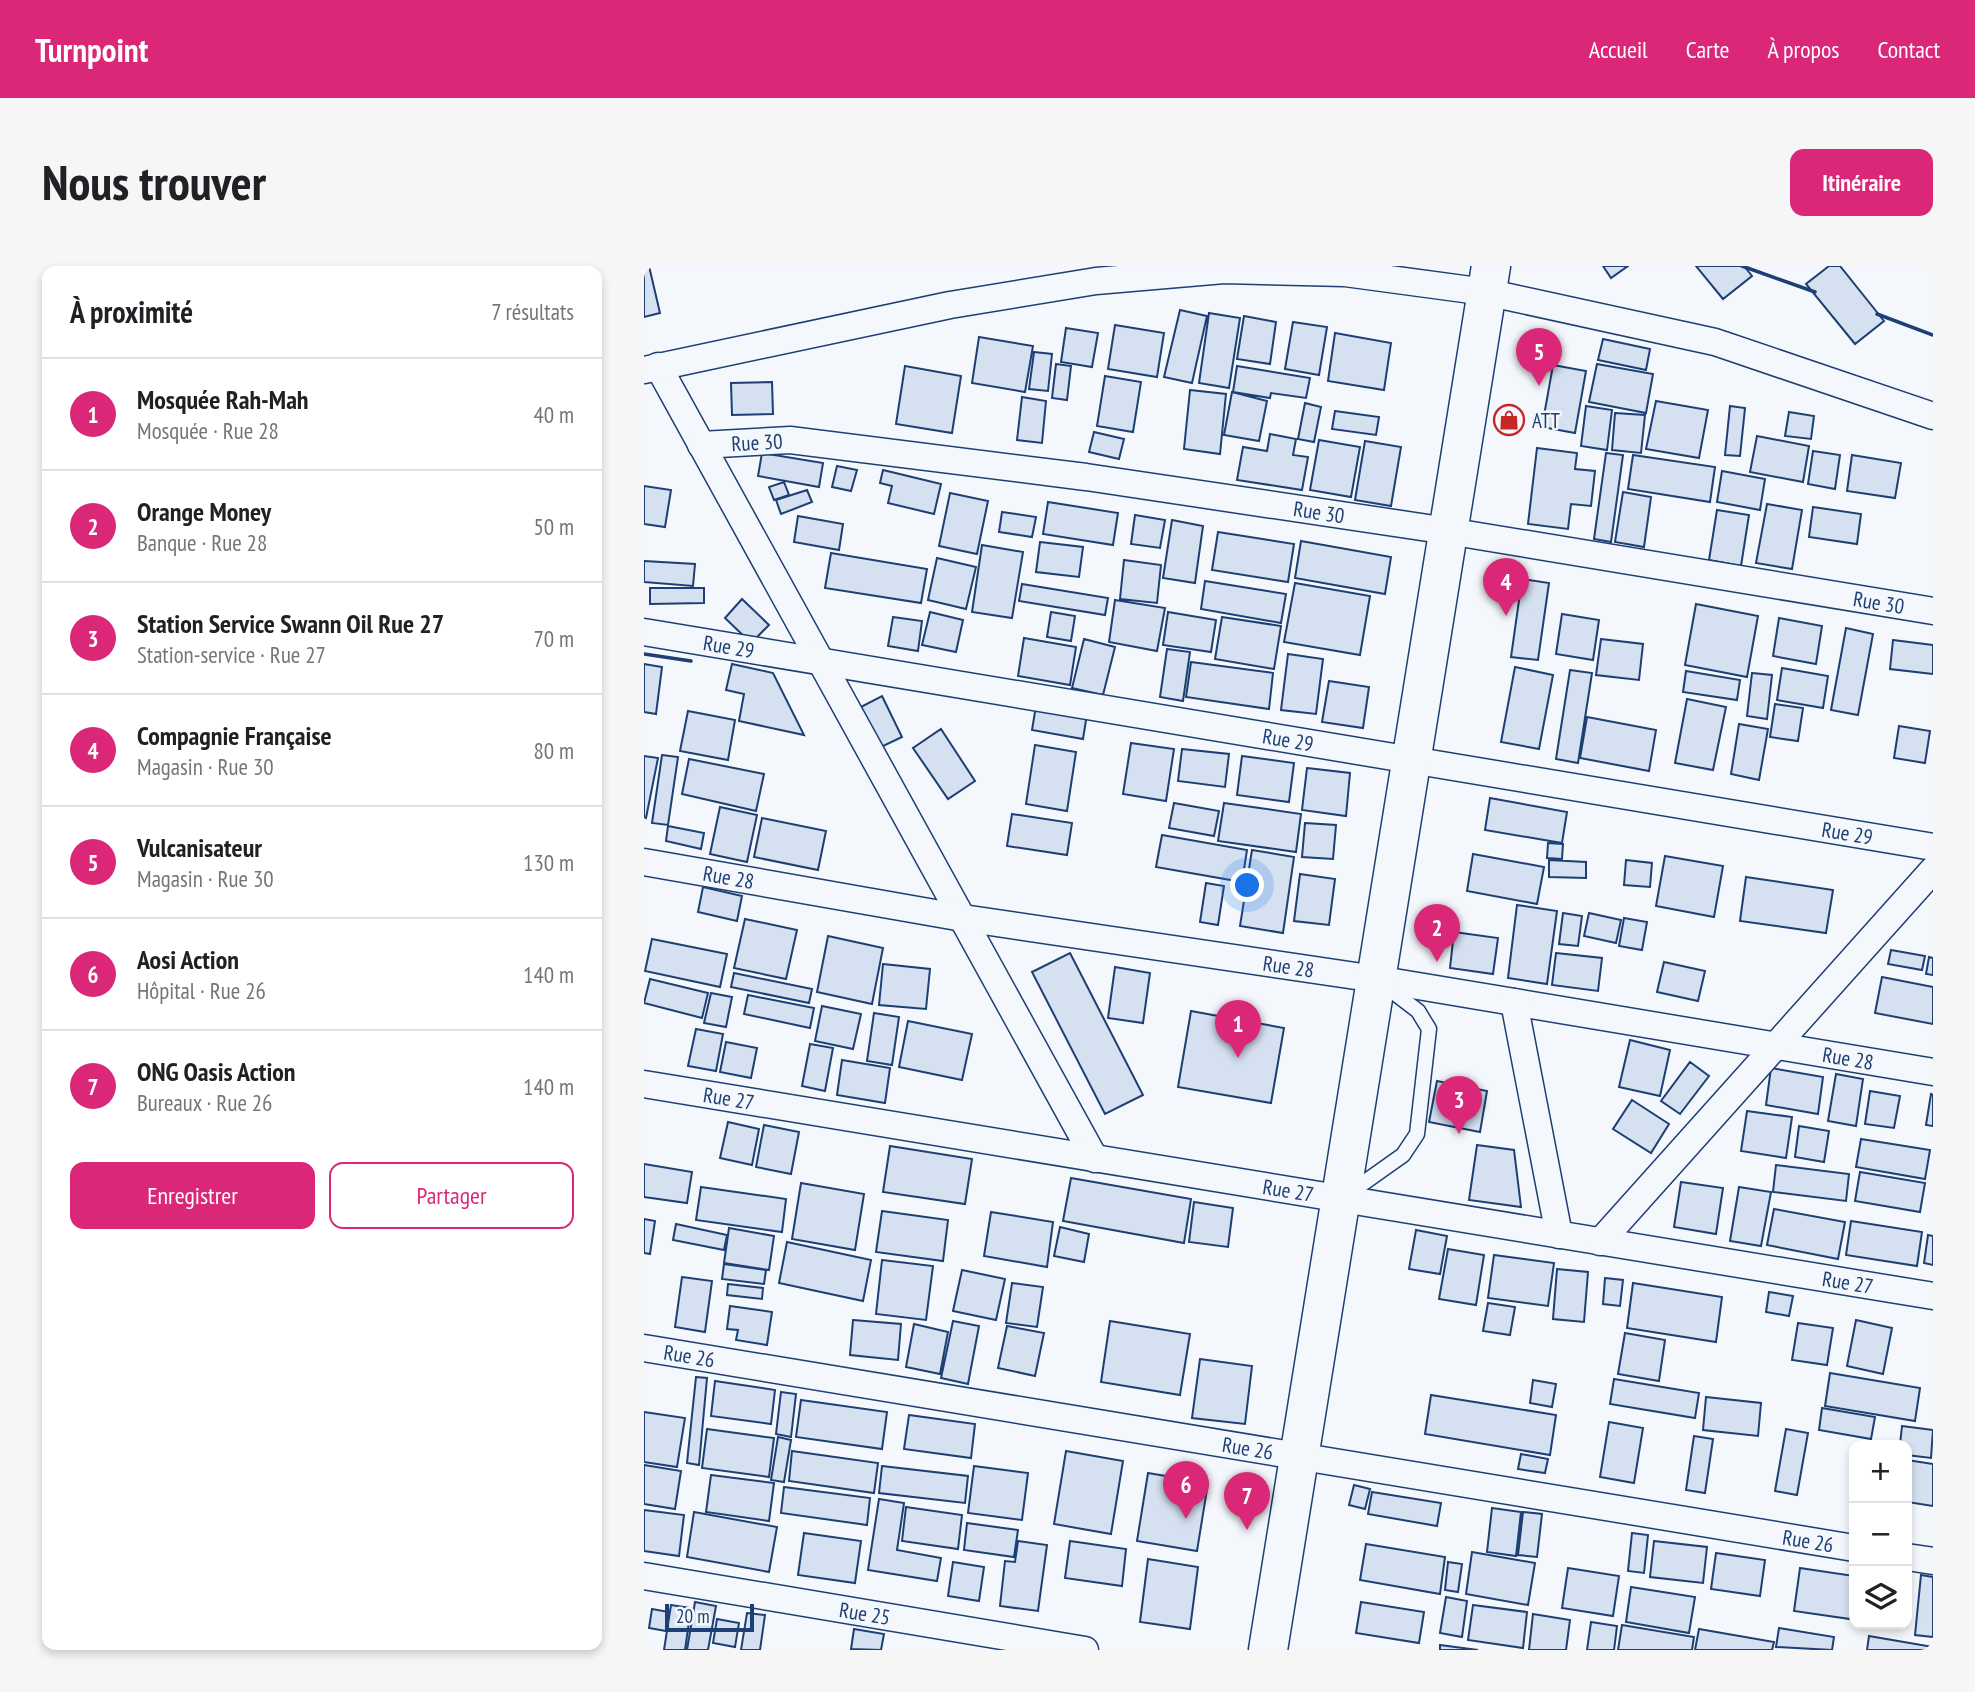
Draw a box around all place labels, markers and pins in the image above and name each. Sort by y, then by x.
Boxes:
pin: 5 [1516,328,1562,386]
shop icon: ATT [1492,403,1526,437]
place label: ATT [1532,407,1561,434]
pin: 4 [1483,558,1529,616]
pin: 2 [1414,904,1460,962]
pin: 1 [1215,1000,1261,1058]
pin: 3 [1436,1076,1482,1134]
pin: 6 [1163,1461,1209,1519]
pin: 7 [1224,1472,1270,1530]

